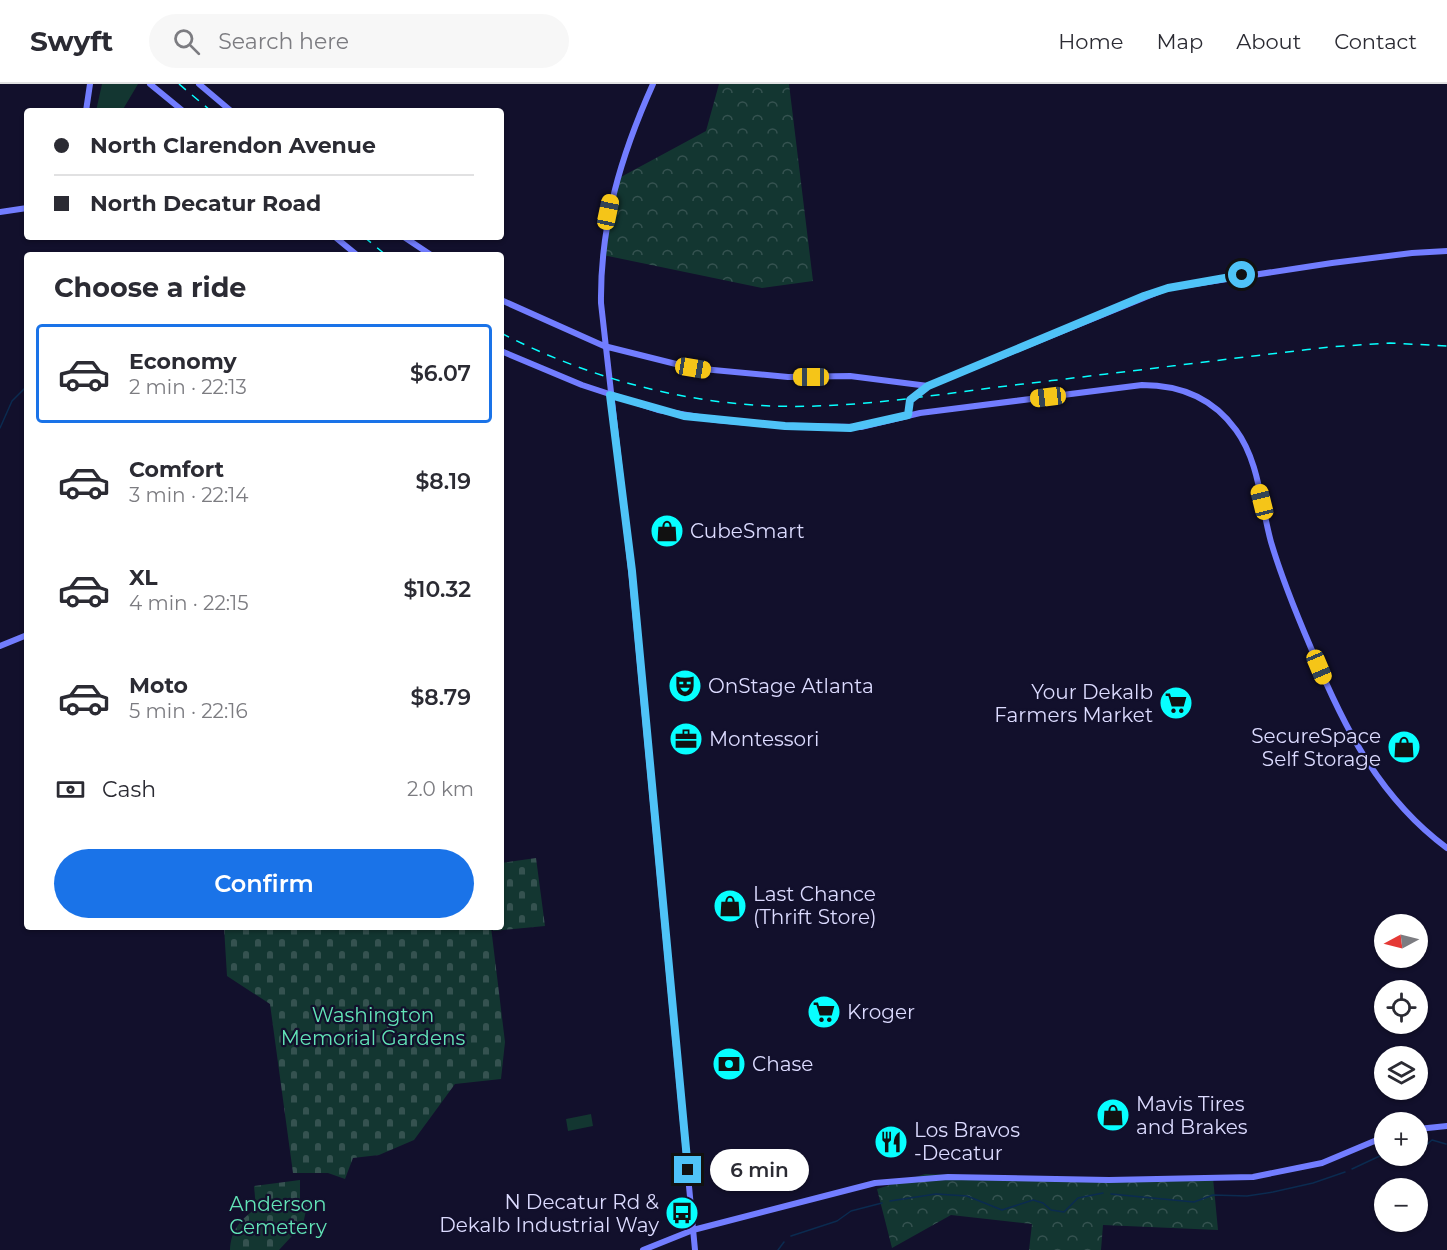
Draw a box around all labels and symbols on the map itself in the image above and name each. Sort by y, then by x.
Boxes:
car [595,193,621,231]
route start [1228,261,1255,288]
car [674,356,712,380]
car [793,368,829,386]
car [1029,386,1067,408]
car [1249,482,1275,522]
shop icon: CubeSmart [649,513,685,549]
place label: CubeSmart [690,519,805,543]
car [1304,647,1334,687]
theatre icon: OnStage Atlanta [667,668,703,704]
place label: OnStage Atlanta [708,674,874,698]
place label: Your Dekalb Farmers Market [994,680,1153,727]
supermarket icon: Your Dekalb Farmers Market [1158,685,1194,721]
office icon: Montessori [668,721,704,757]
place label: SecureSpace Self Storage [1251,724,1381,771]
place label: Montessori [709,727,819,751]
shop icon: SecureSpace Self Storage [1386,729,1422,765]
place label: Last Chance (Thrift Store) [753,882,877,929]
shop icon: Last Chance (Thrift Store) [712,888,748,924]
north arrow [1374,914,1428,968]
supermarket icon: Kroger [806,994,842,1030]
place label: Kroger [847,1000,915,1024]
park label: Washington Memorial Gardens [281,1003,466,1050]
bank icon: Chase [711,1046,747,1082]
place label: Chase [752,1052,813,1076]
place label: Mavis Tires and Brakes [1136,1092,1248,1139]
shop icon: Mavis Tires and Brakes [1095,1097,1131,1133]
place label: Los Bravos -Decatur [914,1118,1020,1165]
restaurant icon: Los Bravos -Decatur [873,1124,909,1160]
callout: 6 min [709,1149,808,1191]
route end [674,1156,701,1183]
place label: N Decatur Rd & Dekalb Industrial Way [439,1190,660,1237]
park label: Anderson Cemetery [229,1192,327,1239]
bus stop icon: N Decatur Rd & Dekalb Industrial Way [664,1195,700,1231]

